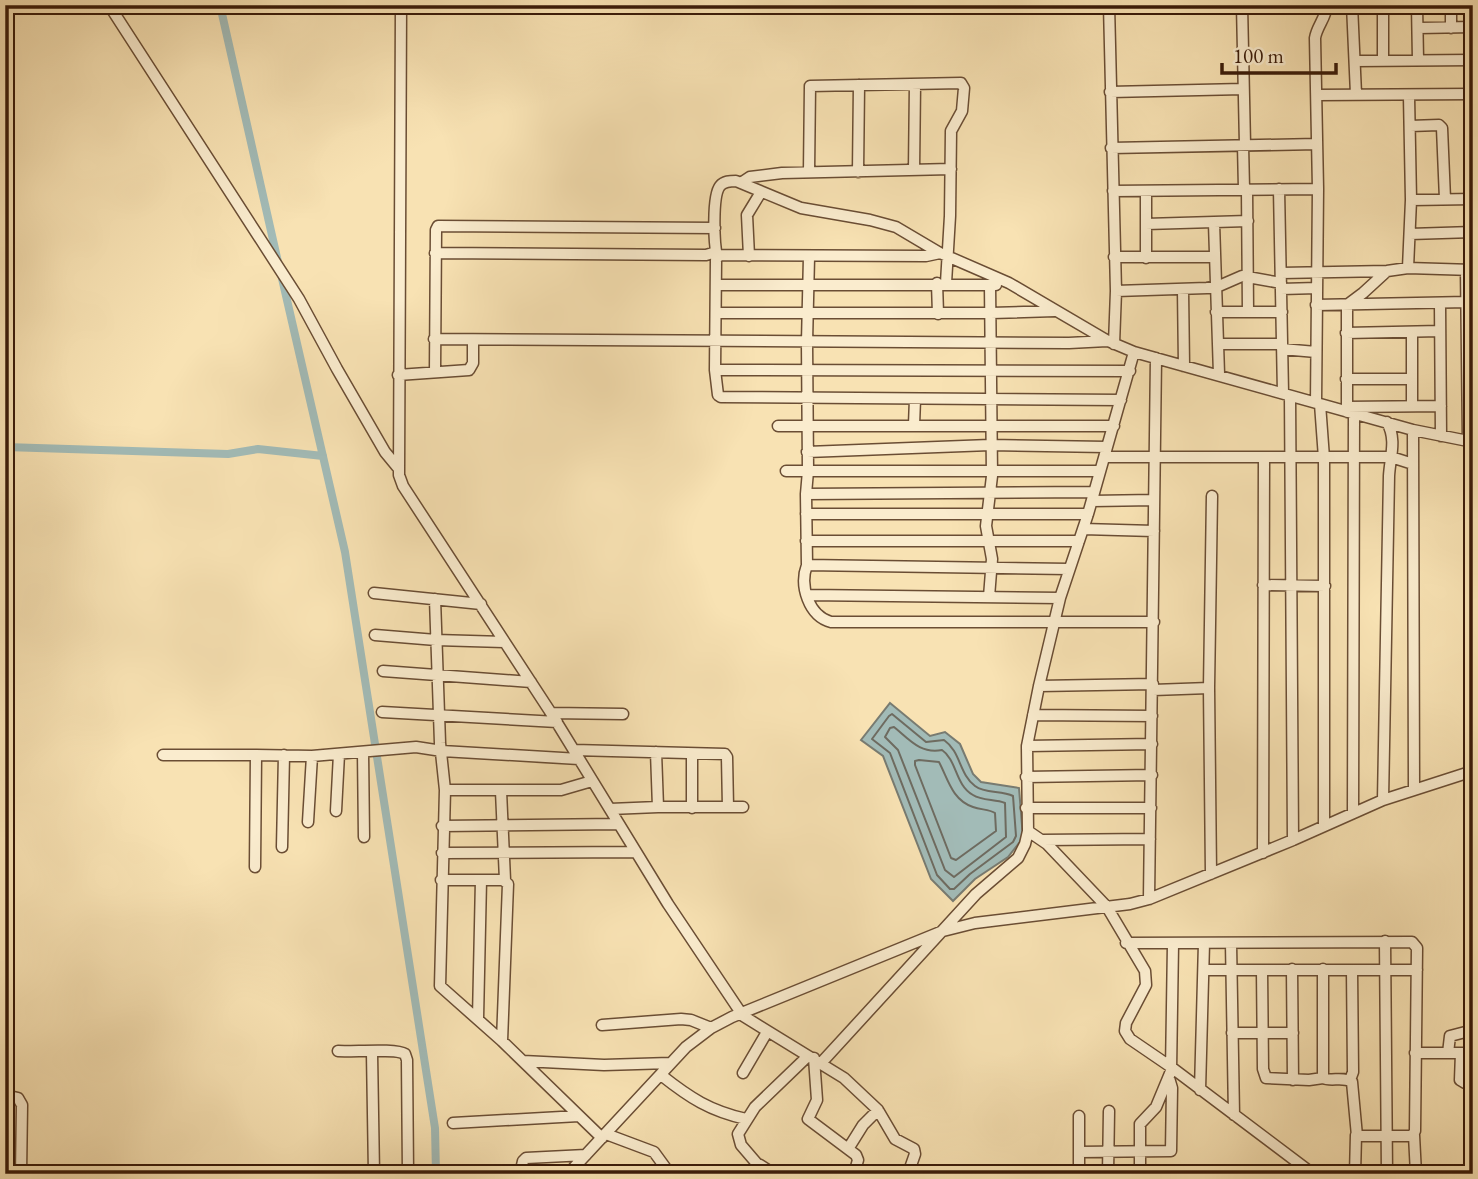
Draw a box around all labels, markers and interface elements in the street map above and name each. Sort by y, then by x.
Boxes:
scale bar [1222,32,1336,76]
text: 100 m [1233,42,1284,69]

